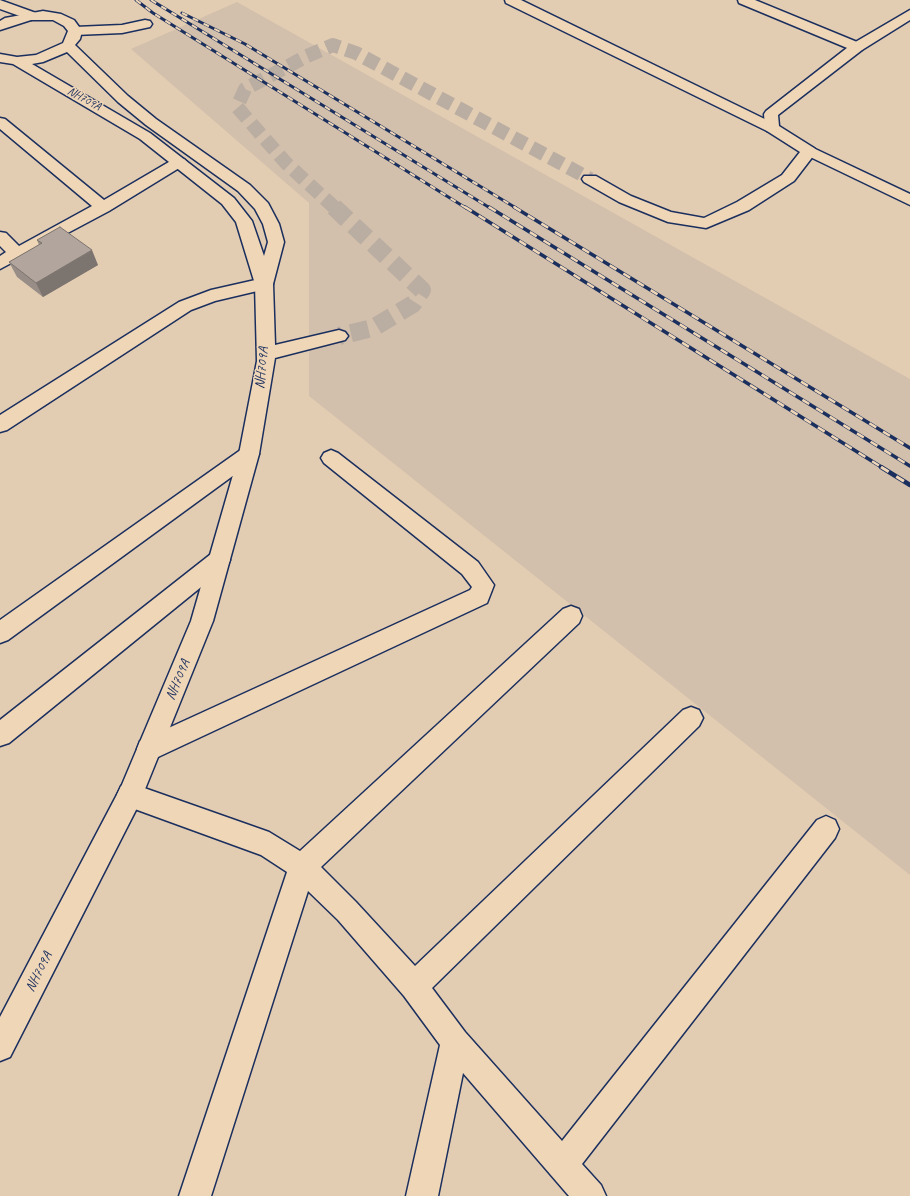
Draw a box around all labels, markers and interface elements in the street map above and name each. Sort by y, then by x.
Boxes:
street label: NH709A [65,84,103,114]
street label: NH709A [251,346,273,390]
street label: NH709A [162,657,194,703]
street label: NH709A [22,949,56,995]

